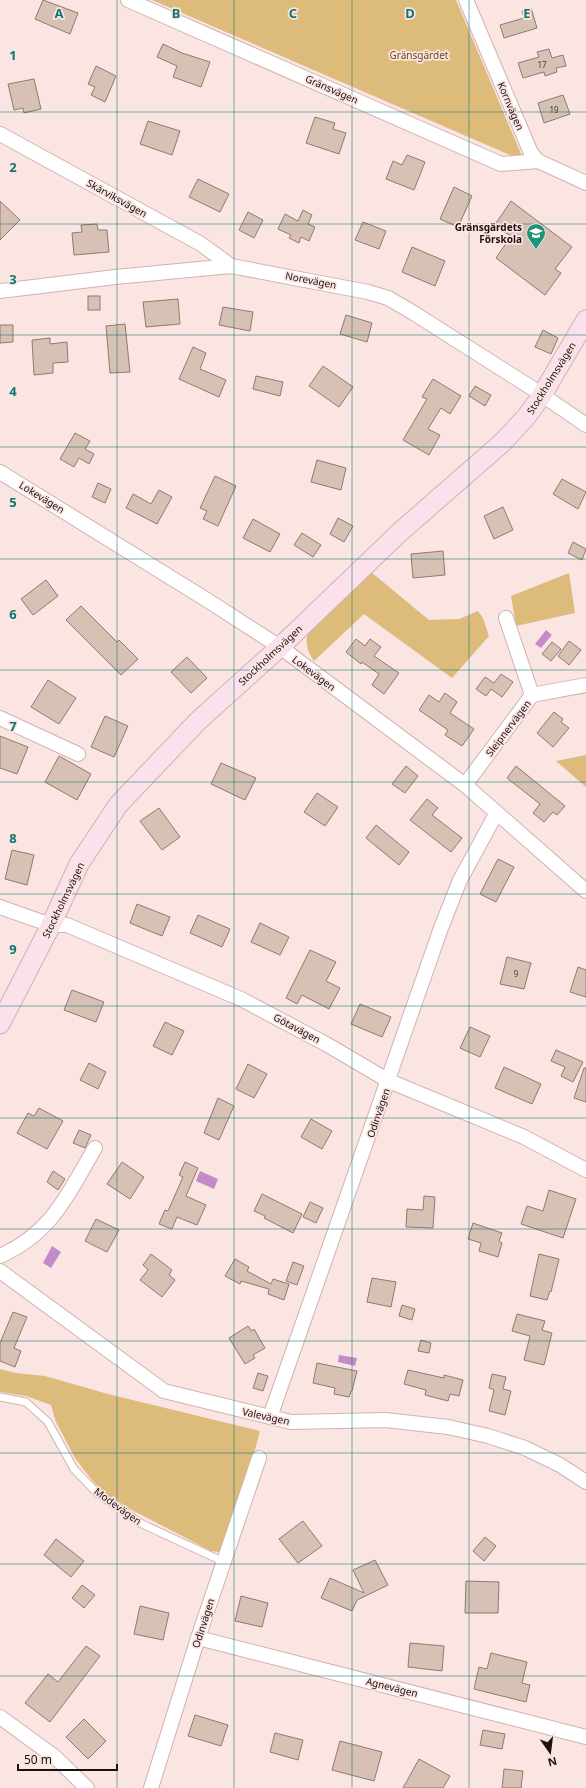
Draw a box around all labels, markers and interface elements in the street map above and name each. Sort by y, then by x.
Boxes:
text: A [55,4,64,22]
text: B [172,4,180,22]
text: C [289,4,297,22]
text: D [405,4,415,22]
text: E [523,4,531,22]
text: 1 [9,46,17,64]
park label: Gränsgärdet [390,48,449,62]
house number: 17 [537,59,547,70]
street label: Gränsvägen [303,71,361,107]
street label: Kornvägen [495,80,527,132]
house number: 19 [549,104,559,115]
text: 2 [9,158,17,176]
street label: Skärviksvägen [84,176,150,220]
place label: Gränsgärdets Förskola [455,220,522,246]
school or university icon: Gränsgärdets Förskola [525,222,547,250]
street label: Norevägen [284,268,338,292]
text: 3 [9,270,17,288]
street label: Stockholmsvägen [523,339,579,417]
text: 4 [9,382,17,400]
street label: Lokevägen [17,478,67,516]
text: 5 [9,493,17,511]
text: 6 [9,605,17,623]
street label: Stockholmsvägen [235,622,305,688]
street label: Lokevägen [290,652,338,694]
street label: Sleipnervägen [482,697,534,759]
text: 7 [9,717,17,735]
text: 8 [9,829,17,847]
street label: Stockholmsvägen [39,860,87,940]
text: 9 [9,940,17,958]
house number: 9 [514,968,519,979]
street label: Götavägen [271,1010,323,1046]
street label: Odinvägen [363,1086,393,1140]
street label: Valevägen [241,1404,291,1428]
street label: Modevägen [91,1484,145,1528]
street label: Odinvägen [188,1596,218,1650]
street label: Agnevägen [365,1674,419,1700]
north arrow [530,1732,570,1772]
scale bar [18,1746,117,1772]
text: 50 m [24,1751,52,1768]
text: N [546,1754,559,1771]

